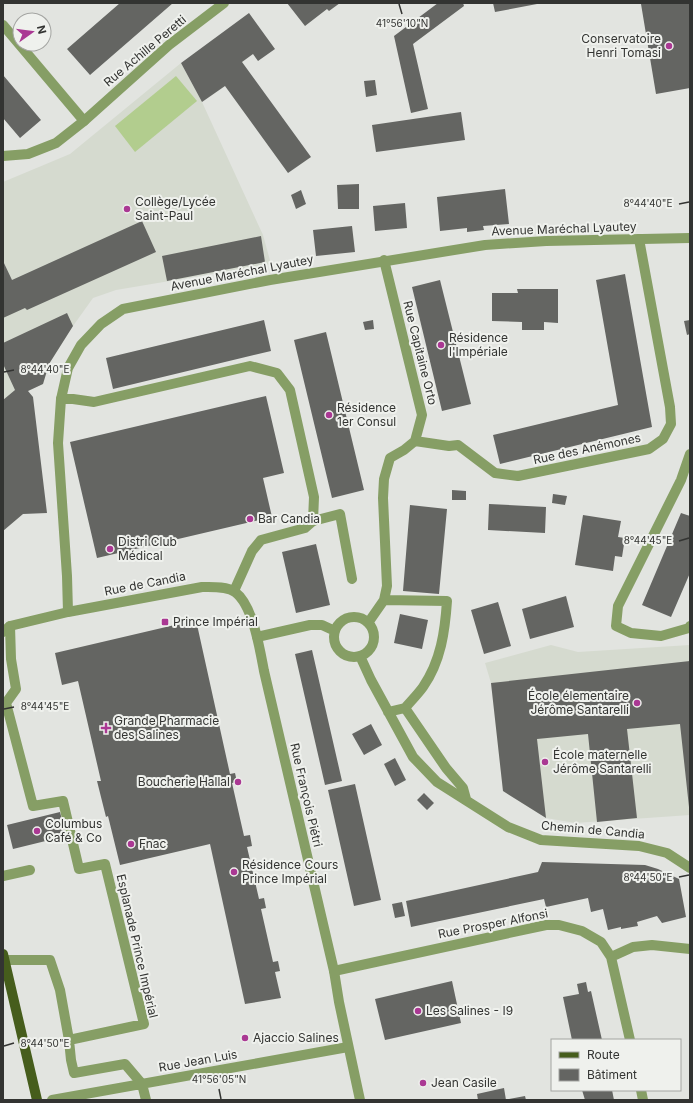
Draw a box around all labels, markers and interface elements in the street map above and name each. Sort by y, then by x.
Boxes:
north arrow [12,12,52,52]
street label: Rue Achille Peretti [100,12,189,89]
text: 41°56'10"N [376,17,428,29]
text: N [34,24,50,35]
place label: Conservatoire Henri Tomasi [581,31,661,60]
marker: Conservatoire Henri Tomasi [664,41,674,51]
place label: Collège/Lycée Saint-Paul [135,194,216,223]
text: 8°44'40"E [624,197,672,209]
marker: Collège/Lycée Saint-Paul [122,204,132,214]
street label: Avenue Maréchal Lyautey [491,218,637,239]
street label: Avenue Maréchal Lyautey [169,251,315,294]
street label: Rue Capitaine Orto [400,299,441,407]
place label: Résidence l'Impériale [449,330,508,359]
marker: Résidence l'Impériale [436,340,446,350]
text: 8°44'40"E [21,363,69,375]
place label: Résidence 1er Consul [337,400,396,429]
marker: Résidence 1er Consul [324,410,334,420]
street label: Rue des Anémones [532,430,642,467]
place label: Bar Candia [258,511,320,526]
marker: Bar Candia [245,514,255,524]
place label: Distri Club Médical [118,534,177,563]
text: 8°44'45"E [624,534,672,546]
marker: Distri Club Médical [105,544,115,554]
street label: Rue de Candia [103,568,187,599]
place label: Prince Impérial [173,614,258,629]
marker: Prince Impérial [160,617,170,627]
place label: École élementaire Jérôme Santarelli [528,688,629,717]
marker: École élementaire Jérôme Santarelli [632,698,642,708]
text: 8°44'45"E [21,700,69,712]
place label: Grande Pharmacie des Salines [114,713,219,742]
marker: Grande Pharmacie des Salines [101,723,111,733]
street label: Rue François Piétri [287,742,326,848]
place label: École maternelle Jérôme Santarelli [553,747,652,776]
marker: École maternelle Jérôme Santarelli [540,757,550,767]
place label: Boucherie Hallal [138,774,230,789]
marker: Boucherie Hallal [233,777,243,787]
place label: Columbus Café & Co [45,816,102,845]
street label: Chemin de Candia [541,817,646,842]
marker: Columbus Café & Co [32,826,42,836]
place label: Fnac [139,836,167,851]
marker: Fnac [126,839,136,849]
place label: Résidence Cours Prince Impérial [242,857,338,886]
marker: Résidence Cours Prince Impérial [229,867,239,877]
text: 8°44'50"E [623,871,673,883]
street label: Esplanade Prince Impérial [114,873,161,1019]
street label: Rue Prosper Alfonsi [437,905,549,942]
place label: Les Salines - I9 [426,1003,513,1018]
marker: Les Salines - I9 [413,1006,423,1016]
place label: Ajaccio Salines [253,1030,339,1045]
marker: Ajaccio Salines [240,1033,250,1043]
text: 8°44'50"E [20,1037,70,1049]
legend [551,1039,681,1091]
street label: Rue Jean Luis [157,1046,238,1075]
text: Route [587,1047,620,1062]
text: Bâtiment [587,1067,637,1082]
text: 41°56'05"N [192,1073,246,1085]
place label: Jean Casile [431,1075,497,1090]
marker: Jean Casile [418,1078,428,1088]

